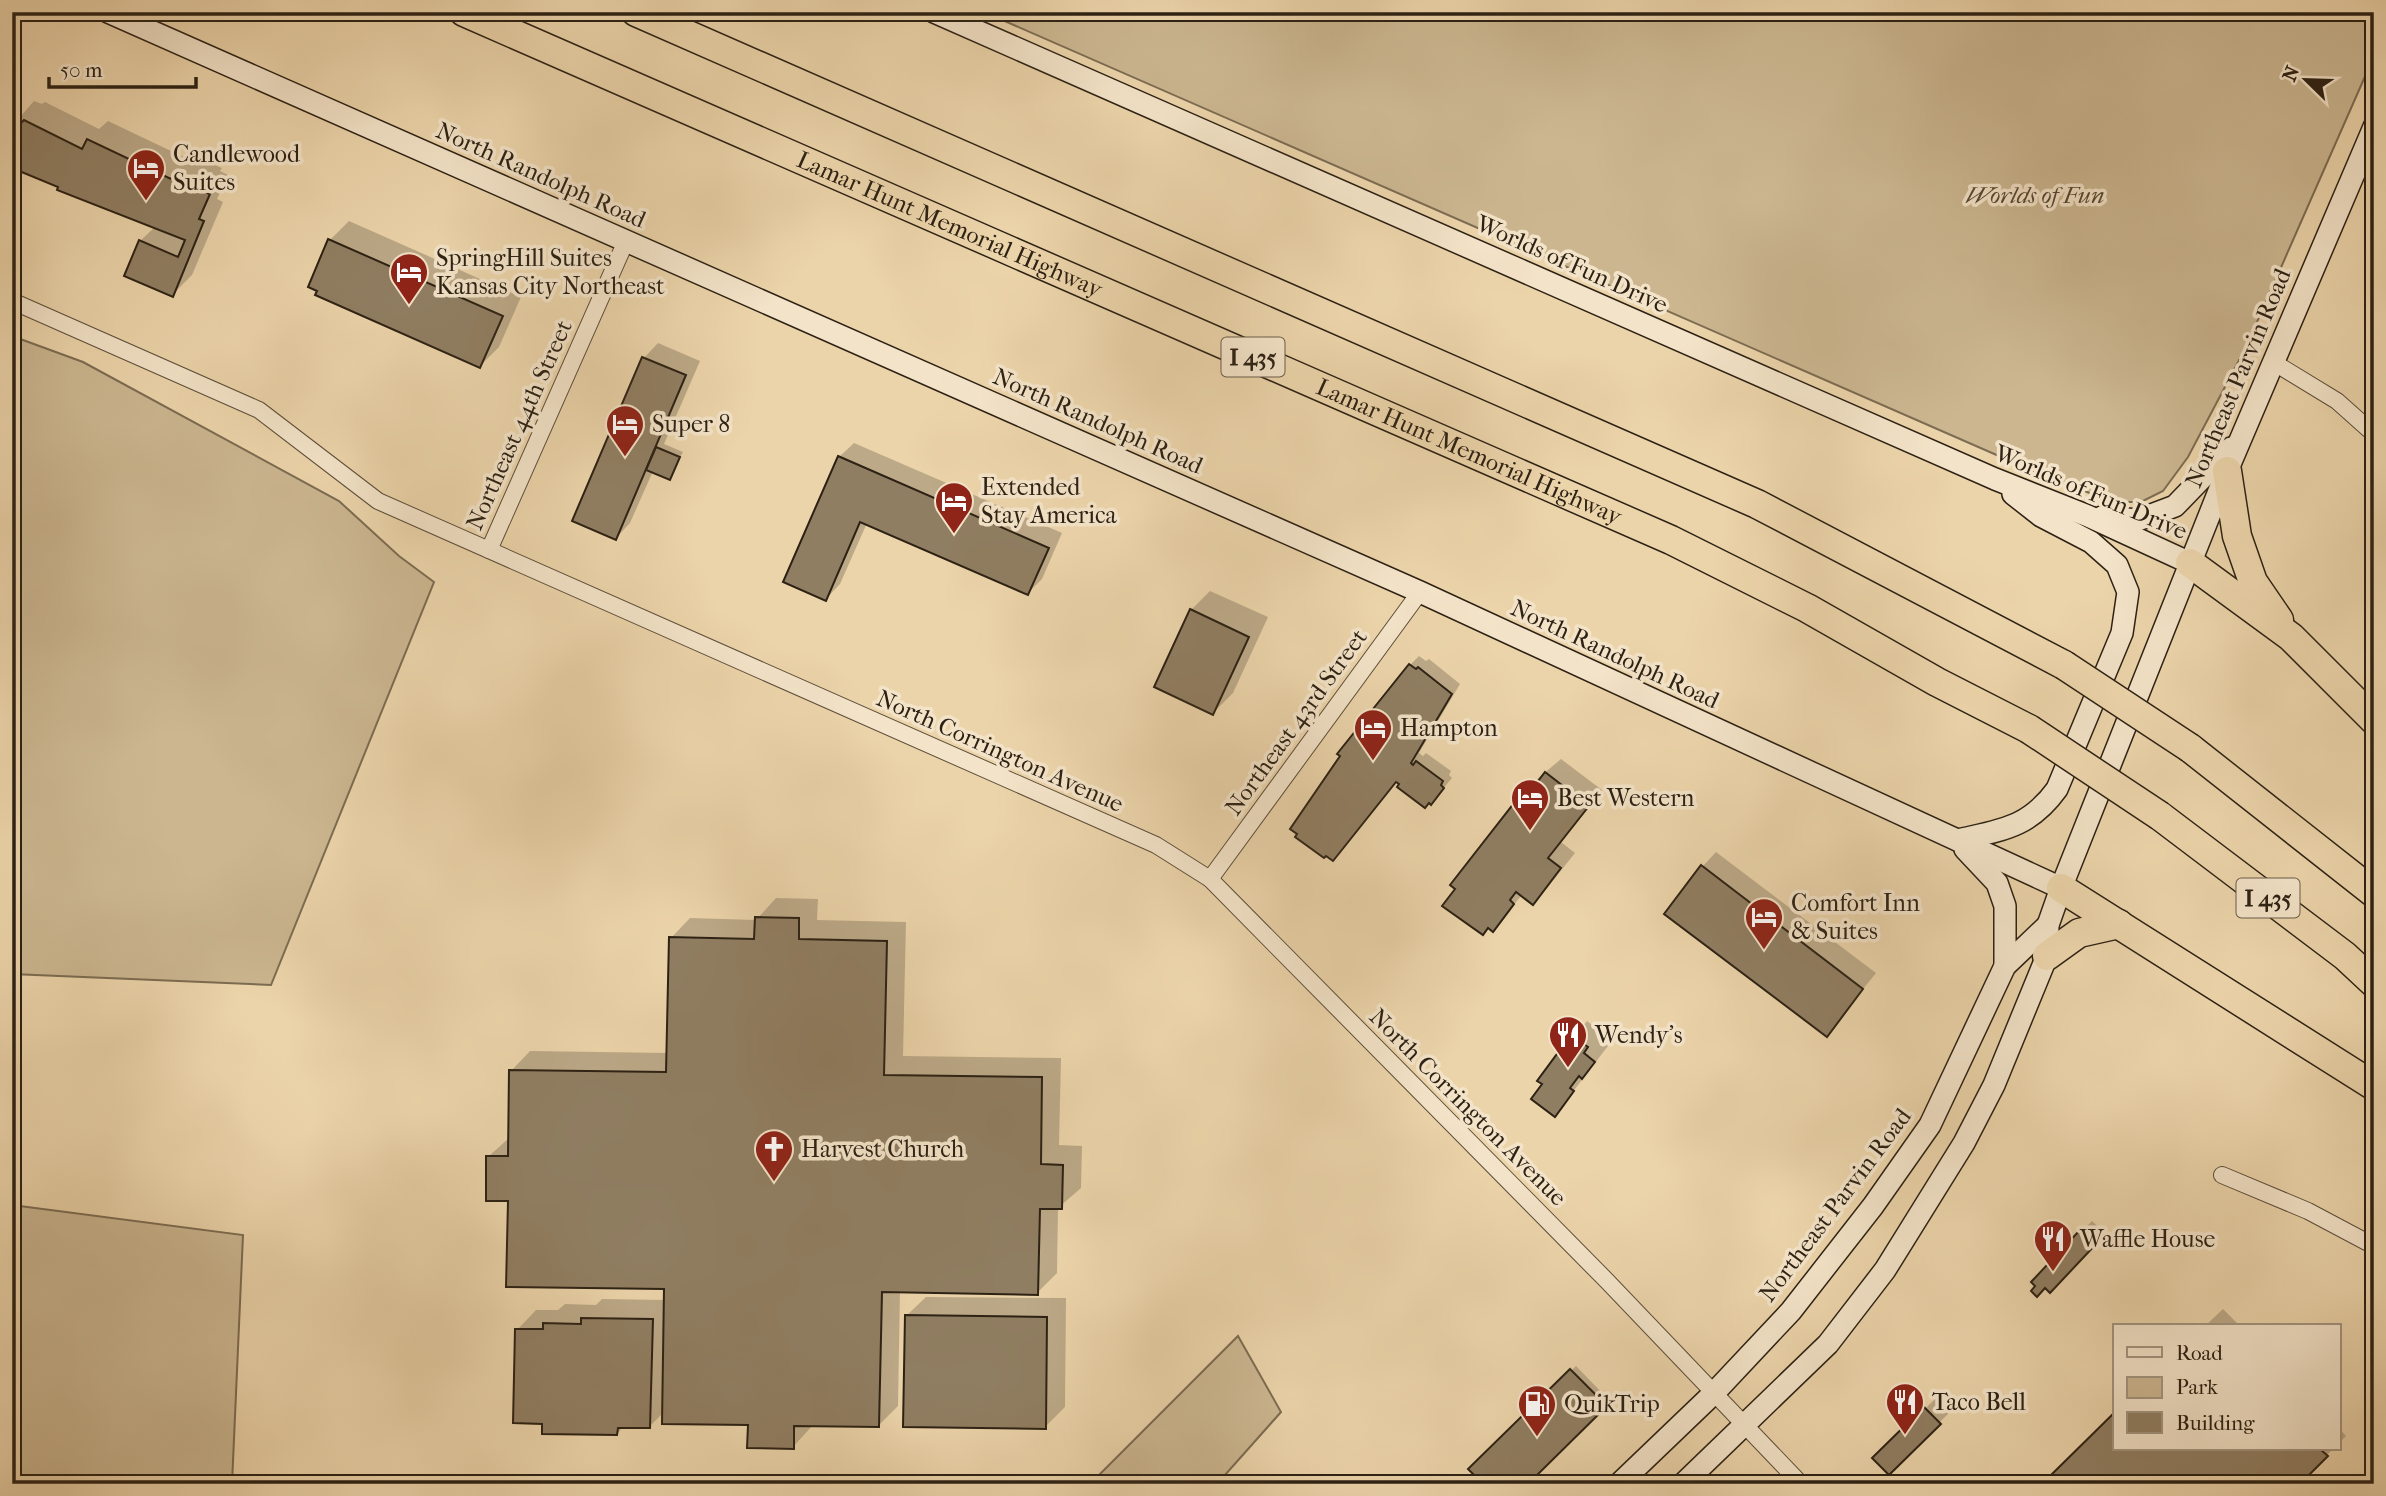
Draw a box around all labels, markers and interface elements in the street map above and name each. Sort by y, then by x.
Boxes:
scale bar [49,46,196,90]
north arrow [2270,46,2340,116]
text: 50 m [60,58,103,82]
text: N [2278,62,2304,85]
street label: North Randolph Road [432,116,651,234]
place label: Candlewood Suites [173,140,301,196]
street label: Lamar Hunt Memorial Highway [793,145,1108,304]
hotel icon: Candlewood Suites [125,147,167,202]
park label: Worlds of Fun [1966,181,2104,209]
street label: Worlds of Fun Drive [1471,209,1672,319]
place label: SpringHill Suites Kansas City Northeast [436,244,665,300]
hotel icon: SpringHill Suites Kansas City Northeast [388,251,430,306]
street label: Northeast Parvin Road [2179,264,2297,492]
street label: Northeast 44th Street [460,315,578,534]
road number: I 435 [1222,338,1284,376]
street label: North Randolph Road [989,362,1208,480]
street label: Lamar Hunt Memorial Highway [1312,373,1627,531]
hotel icon: Super 8 [604,403,646,458]
place label: Super 8 [652,410,730,438]
street label: Worlds of Fun Drive [1989,438,2192,545]
place label: Extended Stay America [981,473,1118,529]
hotel icon: Extended Stay America [933,480,975,535]
street label: North Randolph Road [1506,593,1724,715]
street label: Northeast 43rd Street [1219,623,1373,820]
street label: North Corrington Avenue [872,684,1128,818]
hotel icon: Hampton [1352,707,1394,762]
place label: Hampton [1400,714,1498,742]
hotel icon: Best Western [1509,777,1551,832]
place label: Best Western [1557,784,1694,812]
road number: I 435 [2236,878,2300,917]
place label: Comfort Inn & Suites [1791,889,1920,945]
hotel icon: Comfort Inn & Suites [1743,896,1785,951]
street label: North Corrington Avenue [1364,1003,1572,1211]
restaurant icon: Wendy's [1547,1014,1589,1069]
place label: Wendy's [1594,1021,1683,1049]
street label: Northeast Parvin Road [1753,1102,1917,1307]
church icon: Harvest Church [753,1128,795,1183]
place label: Harvest Church [801,1135,965,1163]
restaurant icon: Waffle House [2032,1218,2074,1273]
place label: Waffle House [2079,1225,2215,1253]
legend [2113,1324,2340,1450]
text: Road [2176,1341,2223,1365]
text: Park [2176,1375,2218,1399]
restaurant icon: Taco Bell [1884,1381,1926,1436]
fuel station icon: QuikTrip [1516,1383,1558,1438]
place label: Taco Bell [1932,1388,2026,1416]
place label: QuikTrip [1564,1390,1660,1418]
text: Building [2176,1411,2255,1435]

